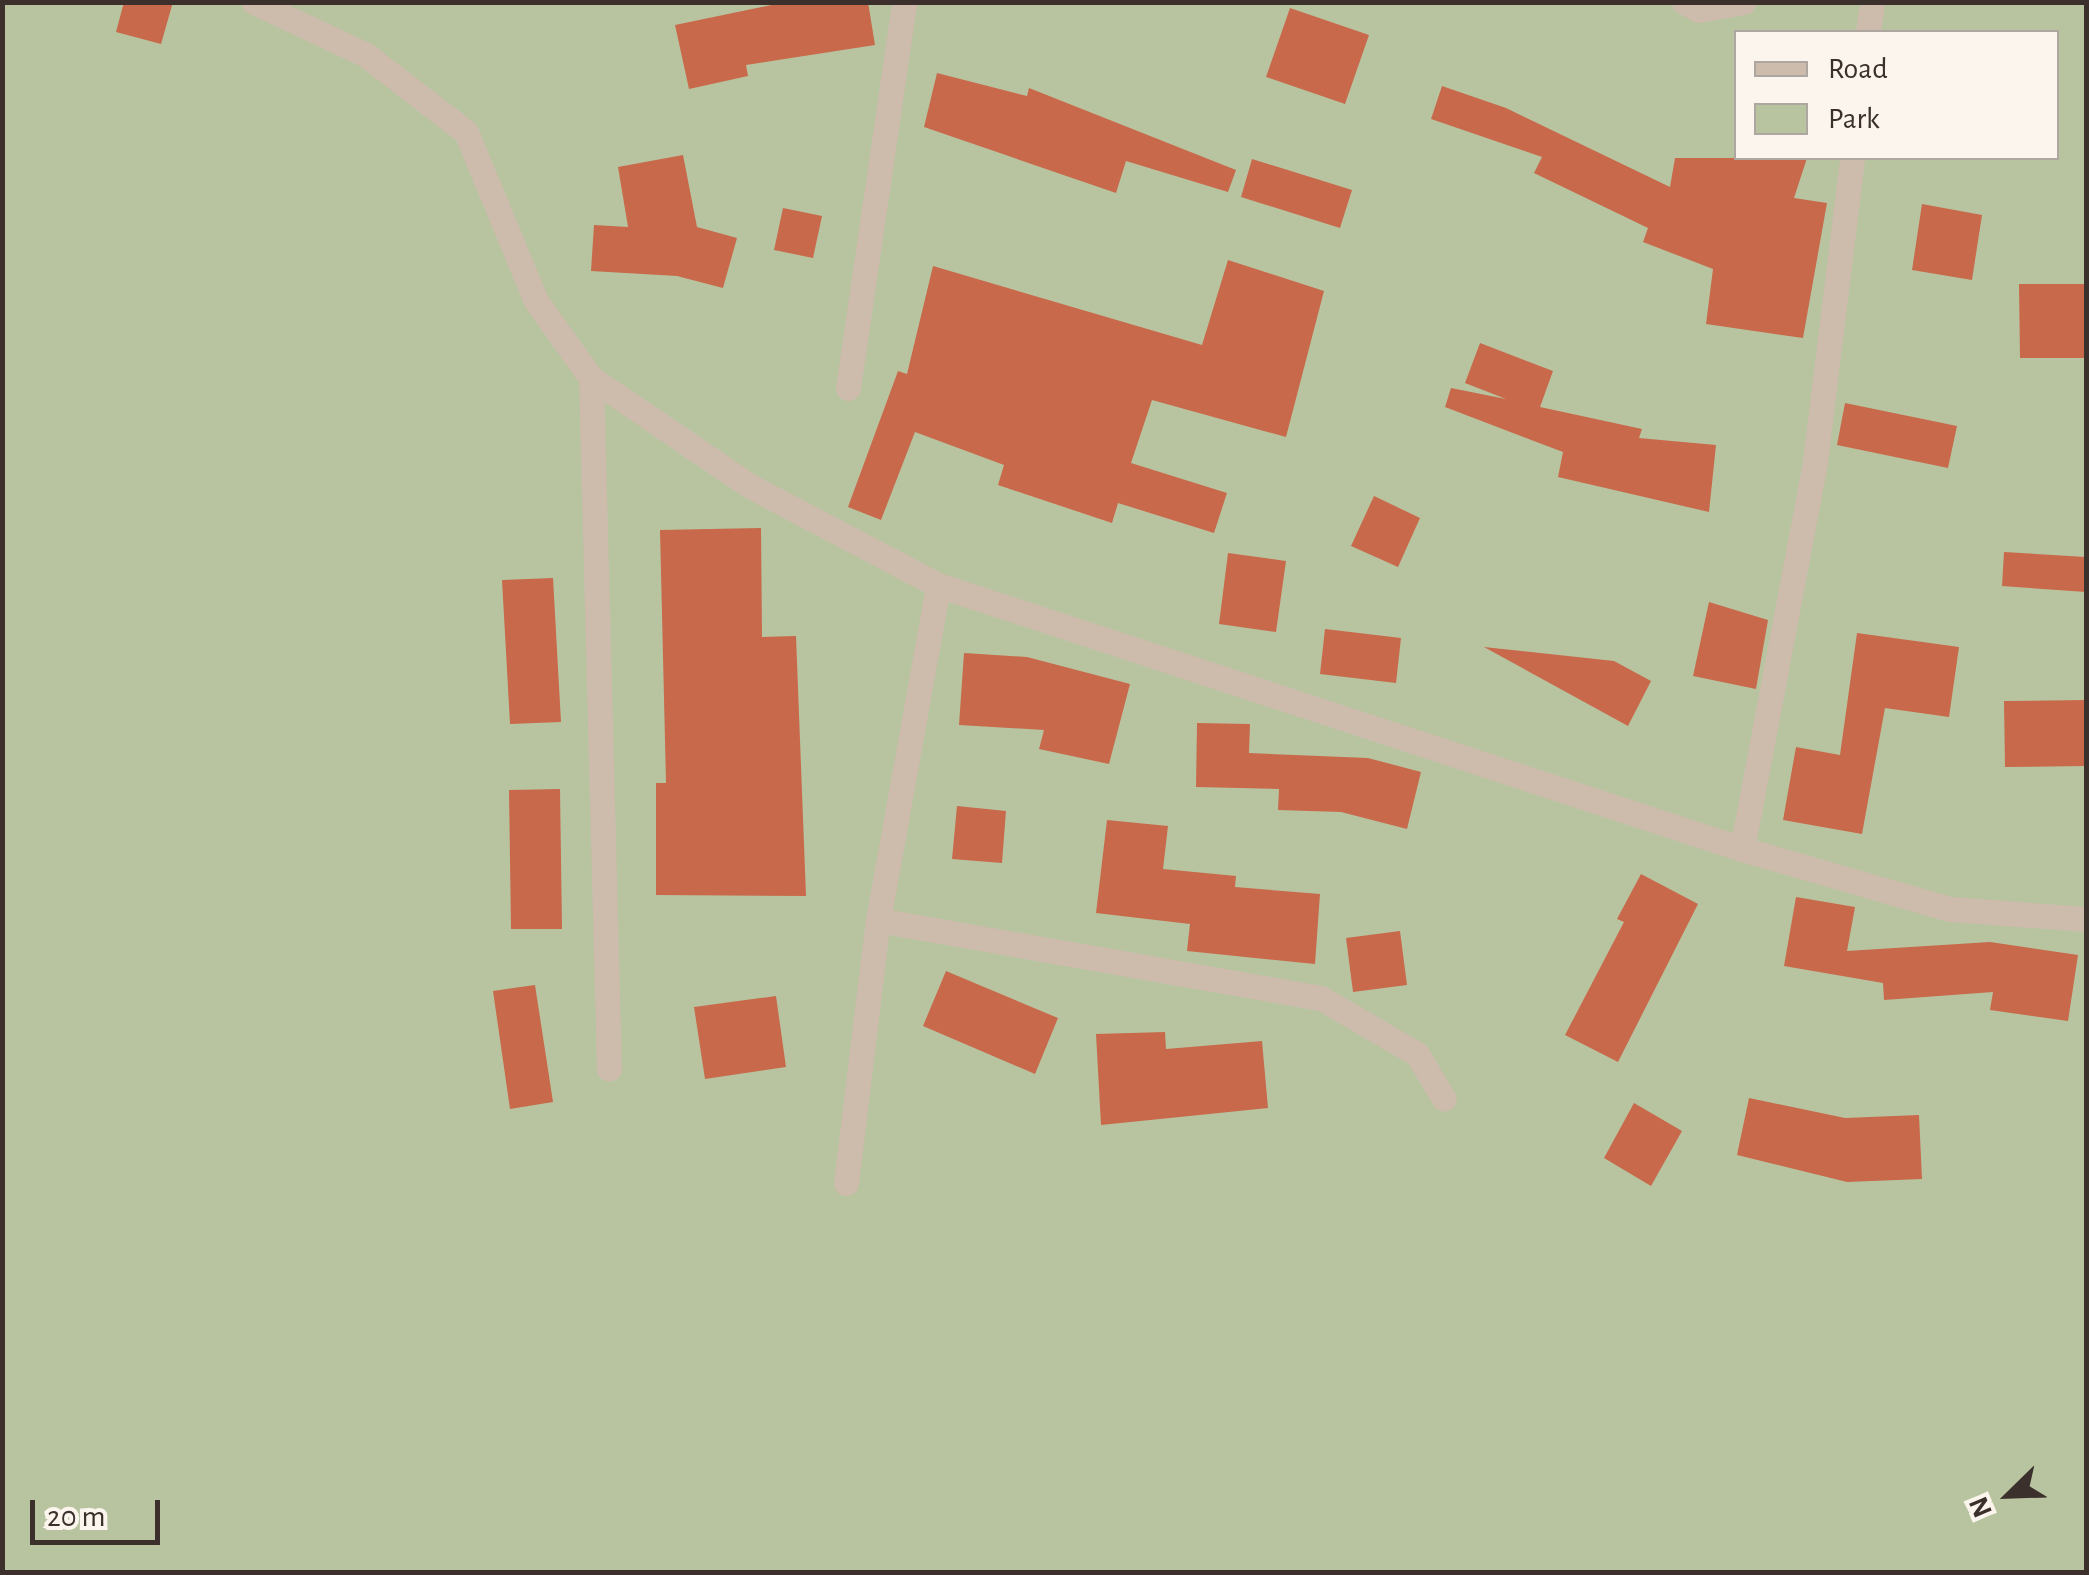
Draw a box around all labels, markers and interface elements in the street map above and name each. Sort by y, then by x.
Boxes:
legend [1734,30,2059,160]
text: Road [1828,54,1888,84]
text: Park [1828,104,1880,134]
north arrow [1959,1445,2059,1545]
scale bar [35,1480,165,1542]
text: N [1965,1492,1998,1521]
text: 20 m [47,1502,105,1532]

